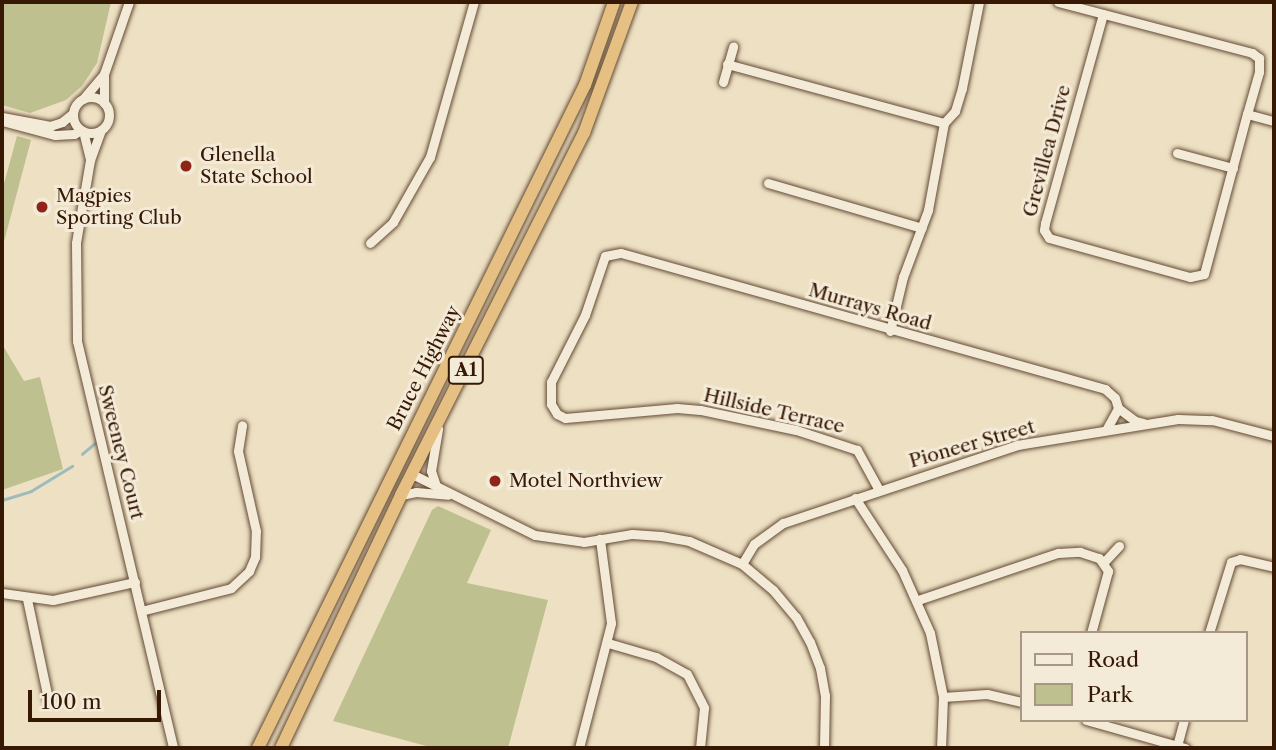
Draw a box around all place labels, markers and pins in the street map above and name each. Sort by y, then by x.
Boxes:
place label: Glenella State School [200,144,313,188]
marker: Glenella State School [178,158,194,174]
place label: Magpies Sporting Club [56,185,182,229]
marker: Magpies Sporting Club [34,199,50,215]
place label: Motel Northview [509,470,663,492]
marker: Motel Northview [487,473,503,489]

